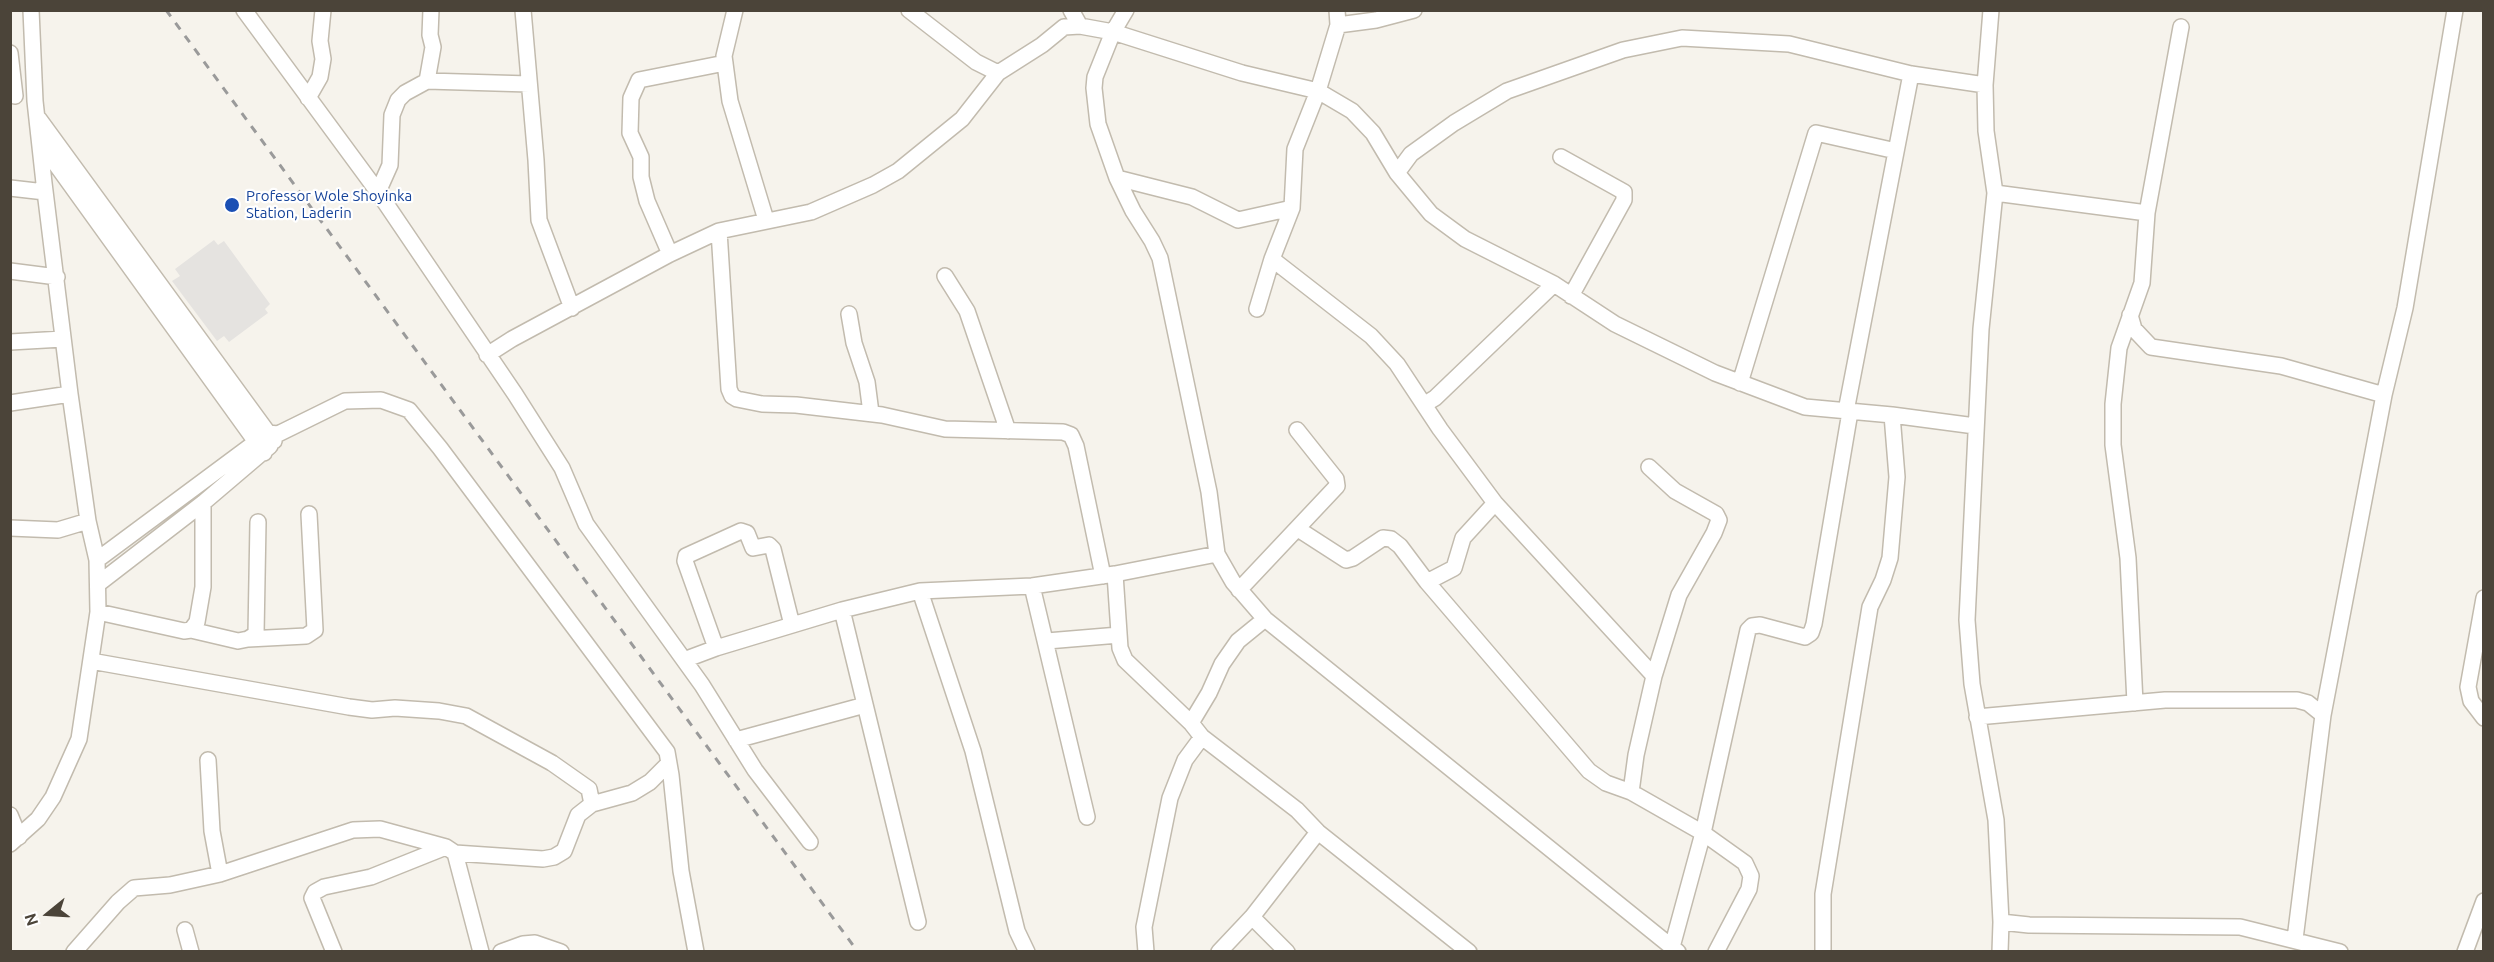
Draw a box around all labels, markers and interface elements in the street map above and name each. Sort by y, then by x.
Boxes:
place label: Professor Wole Shoyinka Station, Laderin [246,187,412,222]
marker: Professor Wole Shoyinka Station, Laderin [223,196,241,214]
north arrow [18,884,78,944]
text: N [20,911,41,928]

